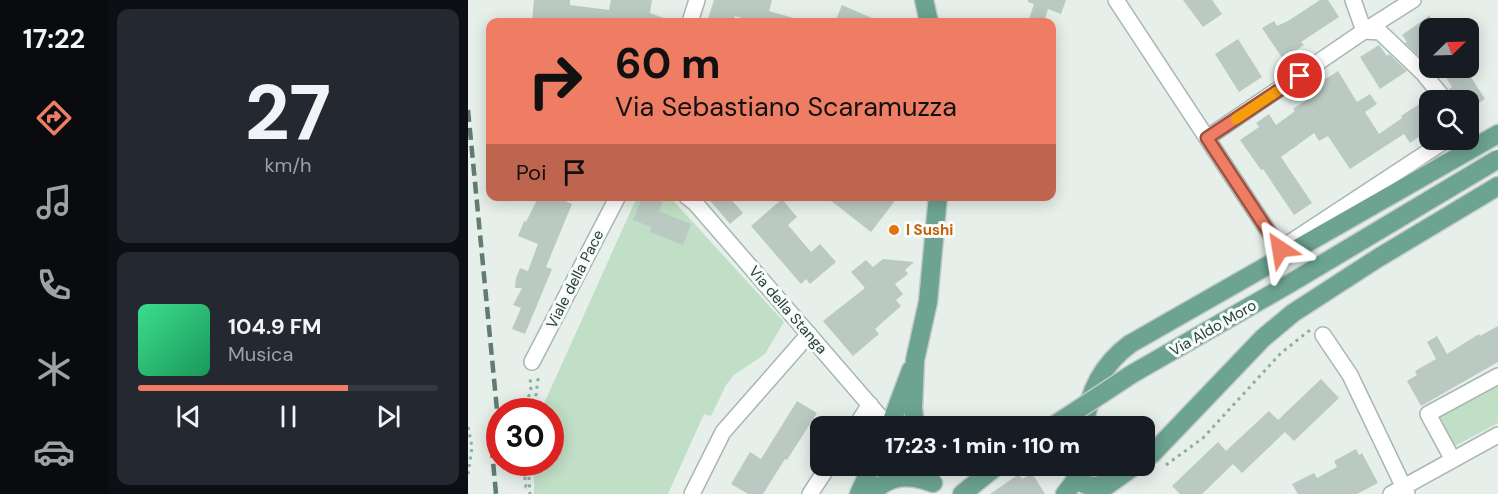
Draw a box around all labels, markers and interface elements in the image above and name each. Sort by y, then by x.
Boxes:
north arrow [1419,18,1479,78]
map controls [1419,18,1479,150]
text: 17:22 [23,21,85,56]
text: 60 m [615,36,721,91]
icon: right [516,42,594,120]
pin [1274,50,1325,101]
icon: arrive [1283,59,1316,92]
text: 27 [245,62,331,163]
text: Via Sebastiano Scaramuzza [615,89,957,124]
button: search [1419,90,1479,150]
icon: directions [33,97,75,139]
text: km/h [264,152,312,178]
icon: arrive [558,156,591,189]
text: Poi [516,158,546,187]
icon: music [33,181,75,223]
position arrow [1248,217,1312,281]
place label: I Sushi [906,220,953,240]
marker: I Sushi [887,223,901,237]
street label: Viale della Pace [542,226,608,332]
street label: Via della Stanga [744,262,832,358]
icon: phone [33,264,75,306]
street label: Via Aldo Moro [1166,295,1260,361]
text: 104.9 FM [228,312,322,341]
text: Musica [228,341,293,367]
icon: climate [33,348,75,390]
speed limit sign: 30 [486,398,564,476]
icon: previous [172,400,205,433]
icon: pause [272,400,305,433]
icon: next [372,400,405,433]
icon: car [33,431,75,473]
text: 17:23 · 1 min · 110 m [885,431,1080,460]

